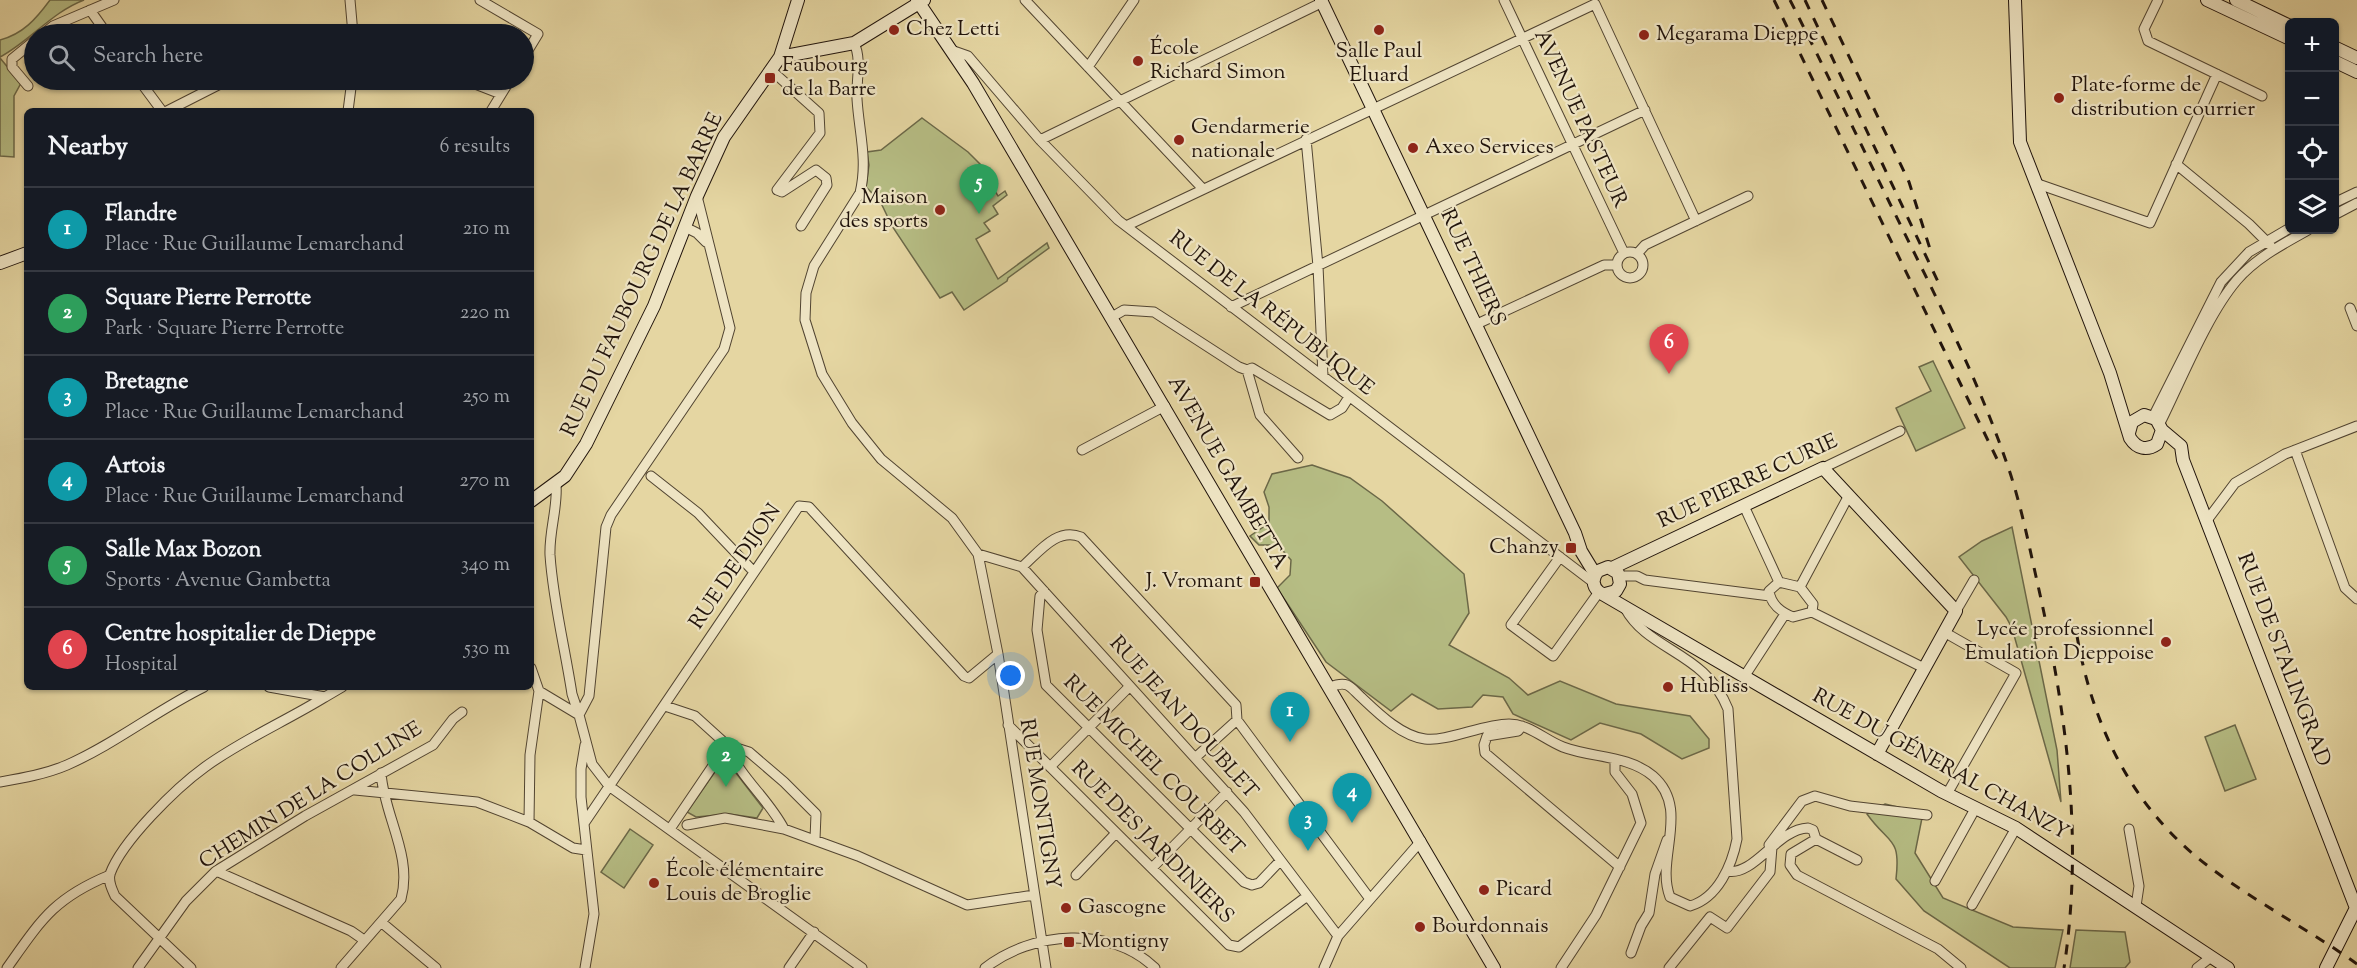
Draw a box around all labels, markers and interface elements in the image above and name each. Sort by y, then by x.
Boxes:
place label: Chez Letti [906,15,1000,45]
map controls [2285,18,2339,234]
button: + [2285,18,2339,72]
place label: Megarama Dieppe [1656,20,1818,50]
marker: Chez Letti [887,23,901,37]
marker: Salle Paul Eluard [1372,23,1386,37]
search box [24,24,534,90]
street label: AVENUE PASTEUR [1526,25,1634,213]
marker: Megarama Dieppe [1637,28,1651,42]
place label: École Richard Simon [1150,34,1286,88]
place label: Salle Paul Eluard [1336,37,1423,91]
icon: search [45,41,78,74]
text: Search here [93,41,203,73]
place label: Faubourg de la Barre [782,51,876,105]
marker: École Richard Simon [1131,54,1145,68]
marker: Faubourg de la Barre [763,71,777,85]
place label: Plate-forme de distribution courrier [2071,71,2255,125]
button: − [2285,72,2339,126]
marker: Plate-forme de distribution courrier [2052,91,2066,105]
street label: RUE DU FAUBOURG DE LA BARRE [554,108,732,442]
place label: Gendarmerie nationale [1191,113,1310,167]
button: locate [2285,126,2339,180]
text: Nearby [48,129,128,166]
text: 6 results [440,133,510,162]
marker: Gendarmerie nationale [1172,133,1186,147]
place label: Axeo Services [1425,133,1554,163]
marker: Axeo Services [1406,141,1420,155]
pin: 5 [960,164,998,214]
button: layers [2285,180,2339,234]
place label: Maison des sports [839,183,928,237]
text: Flandre [105,199,177,231]
marker: Maison des sports [933,203,947,217]
street label: RUE THIERS [1432,204,1512,332]
text: 1 [64,215,71,244]
text: 210 m [463,215,510,244]
street label: RUE DE LA RÉPUBLIQUE [1162,224,1380,404]
text: Place · Rue Guillaume Lemarchand [105,231,404,260]
text: Square Pierre Perrotte [105,283,311,315]
text: 2 [63,299,72,328]
text: 220 m [460,299,510,328]
text: Park · Square Pierre Perrotte [105,315,344,344]
pin: 6 [1650,324,1688,374]
text: Bretagne [105,367,188,399]
street label: AVENUE GAMBETTA [1159,371,1295,575]
text: 3 [63,383,72,412]
text: 250 m [462,383,510,412]
text: Place · Rue Guillaume Lemarchand [105,399,404,428]
street label: RUE PIERRE CURIE [1653,427,1843,537]
text: Artois [105,451,165,483]
text: 4 [62,467,73,496]
text: 270 m [460,467,510,496]
text: Place · Rue Guillaume Lemarchand [105,483,404,512]
street label: RUE DE DIJON [683,498,789,636]
place label: Chanzy [1489,533,1560,563]
text: Salle Max Bozon [105,535,262,567]
marker: Chanzy [1564,541,1578,555]
street label: RUE DE STALINGRAD [2228,549,2338,771]
text: 5 [64,551,71,580]
text: 340 m [461,551,510,580]
text: Sports · Avenue Gambetta [105,567,331,596]
place label: J. Vromant [1145,567,1243,597]
marker: J. Vromant [1248,575,1262,589]
place label: Lycée professionnel Emulation Dieppoise [1965,615,2154,669]
text: Centre hospitalier de Dieppe [105,619,376,651]
street label: RUE JEAN DOUBLET [1102,630,1265,806]
text: 6 [63,635,72,664]
text: 530 m [464,635,510,664]
marker: Lycée professionnel Emulation Dieppoise [2159,635,2173,649]
text: Hospital [105,651,178,680]
your location [996,661,1025,690]
street label: RUE MICHEL COURBET [1056,669,1251,864]
place label: Hubliss [1680,672,1748,702]
marker: Hubliss [1661,680,1675,694]
street label: RUE DU GÉNERAL CHANZY [1806,682,2074,848]
pin: 1 [1270,692,1310,742]
street label: CHEMIN DE LA COLLINE [194,715,429,877]
street label: RUE MONTIGNY [1011,717,1067,891]
pin: 2 [706,738,746,787]
street label: RUE DES JARDINIERS [1064,755,1240,931]
pin: 4 [1332,774,1372,823]
pin: 3 [1288,802,1328,851]
place label: École élémentaire Louis de Broglie [666,856,824,910]
place label: Picard [1496,875,1552,905]
marker: École élémentaire Louis de Broglie [647,876,661,890]
marker: Picard [1477,883,1491,897]
place label: Gascogne [1078,893,1166,923]
marker: Gascogne [1059,901,1073,915]
place label: Bourdonnais [1432,912,1549,942]
marker: Bourdonnais [1413,920,1427,934]
place label: Montigny [1081,927,1170,957]
marker: Montigny [1062,935,1076,949]

